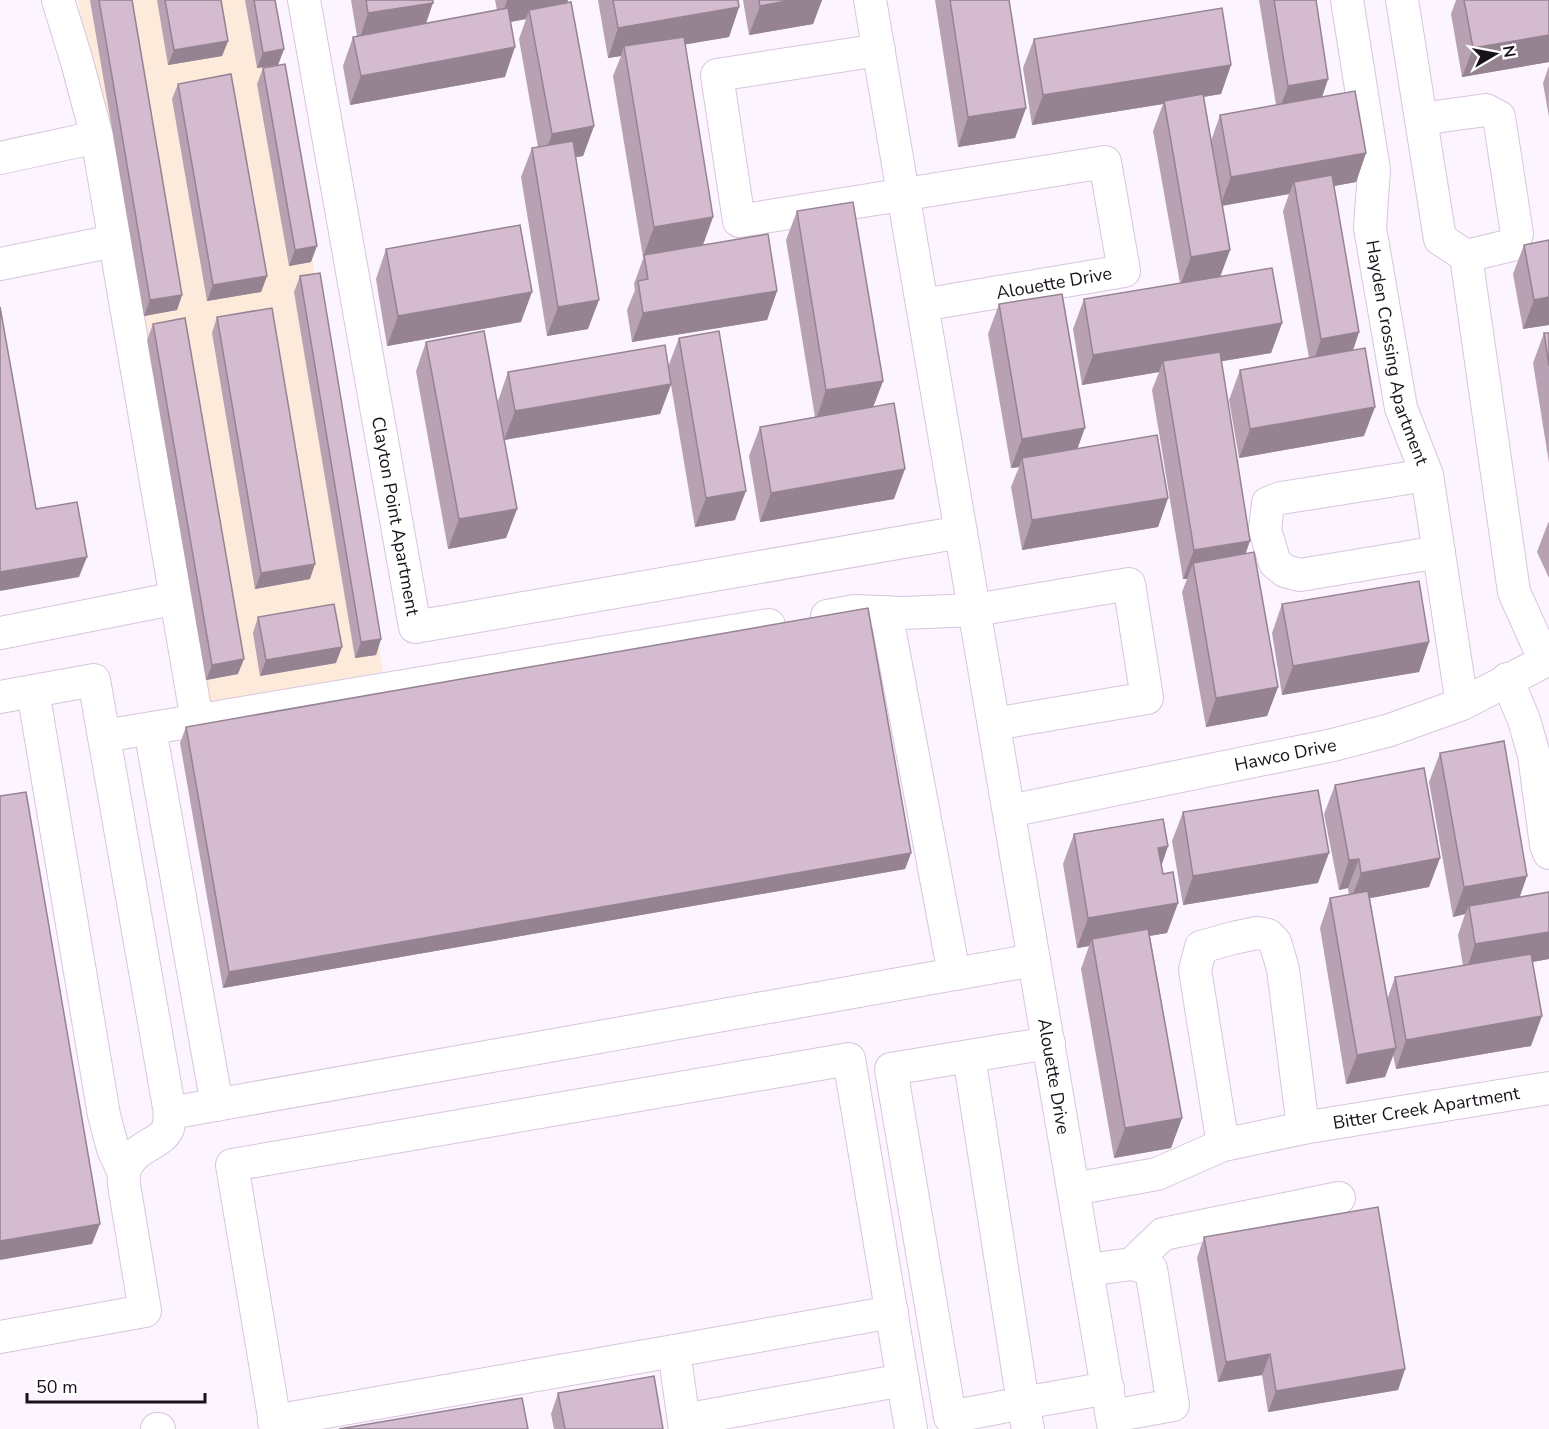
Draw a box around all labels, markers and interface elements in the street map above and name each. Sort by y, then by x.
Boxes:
north arrow [1465,24,1525,84]
text: N [1497,44,1521,59]
street label: Hayden Crossing Apartment [1360,238,1434,469]
street label: Alouette Drive [994,261,1114,305]
street label: Clayton Point Apartment [366,415,425,618]
street label: Hawco Drive [1232,733,1339,777]
street label: Alouette Drive [1032,1017,1075,1136]
street label: Bitter Creek Apartment [1331,1081,1522,1135]
scale bar [27,1366,206,1404]
text: 50 m [36,1375,78,1399]

